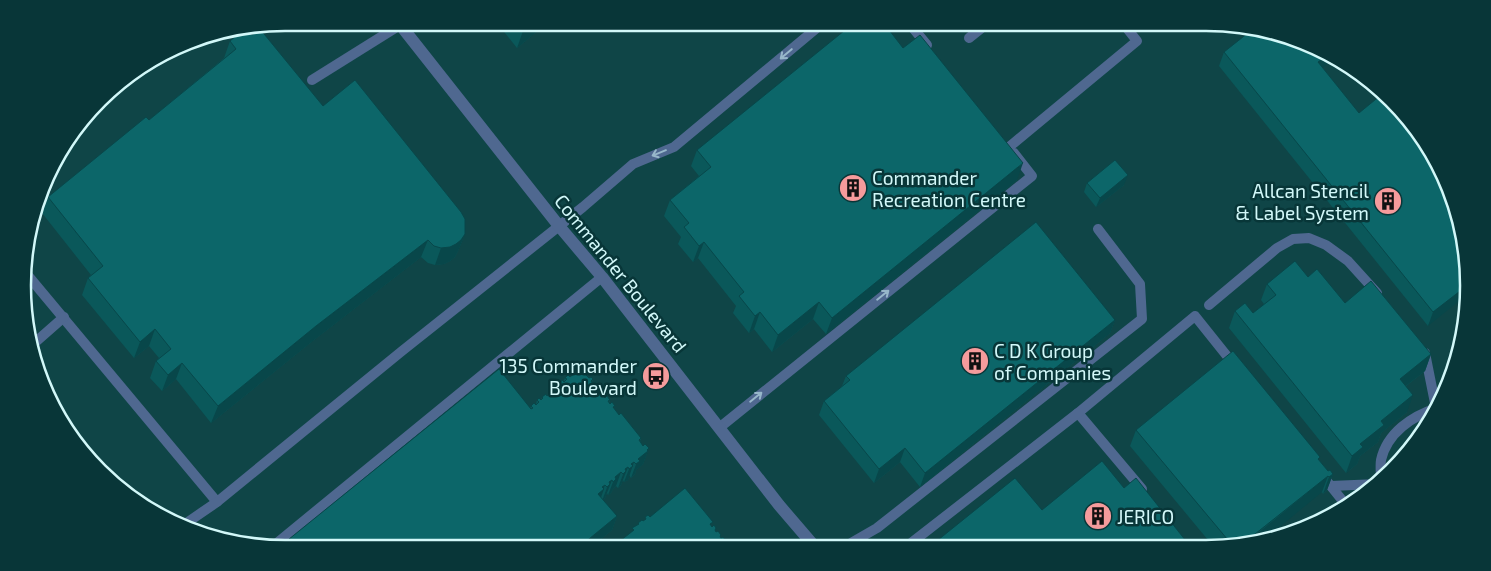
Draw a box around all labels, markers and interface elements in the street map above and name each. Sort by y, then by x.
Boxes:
one-way arrow [780,48,793,59]
one-way arrow [652,149,667,158]
place label: Commander Recreation Centre [872,166,1026,211]
building icon: Commander Recreation Centre [838,173,868,203]
place label: Allcan Stencil & Label System [1235,179,1369,224]
building icon: Allcan Stencil & Label System [1373,186,1403,216]
street label: Commander Boulevard [550,189,692,357]
one-way arrow [876,290,889,301]
place label: C D K Group of Companies [994,339,1111,384]
building icon: C D K Group of Companies [960,346,990,376]
place label: 135 Commander Boulevard [499,354,637,399]
bus stop icon: 135 Commander Boulevard [641,361,671,391]
one-way arrow [750,392,763,403]
building icon: JERICO [1083,501,1113,531]
place label: JERICO [1117,505,1174,528]

